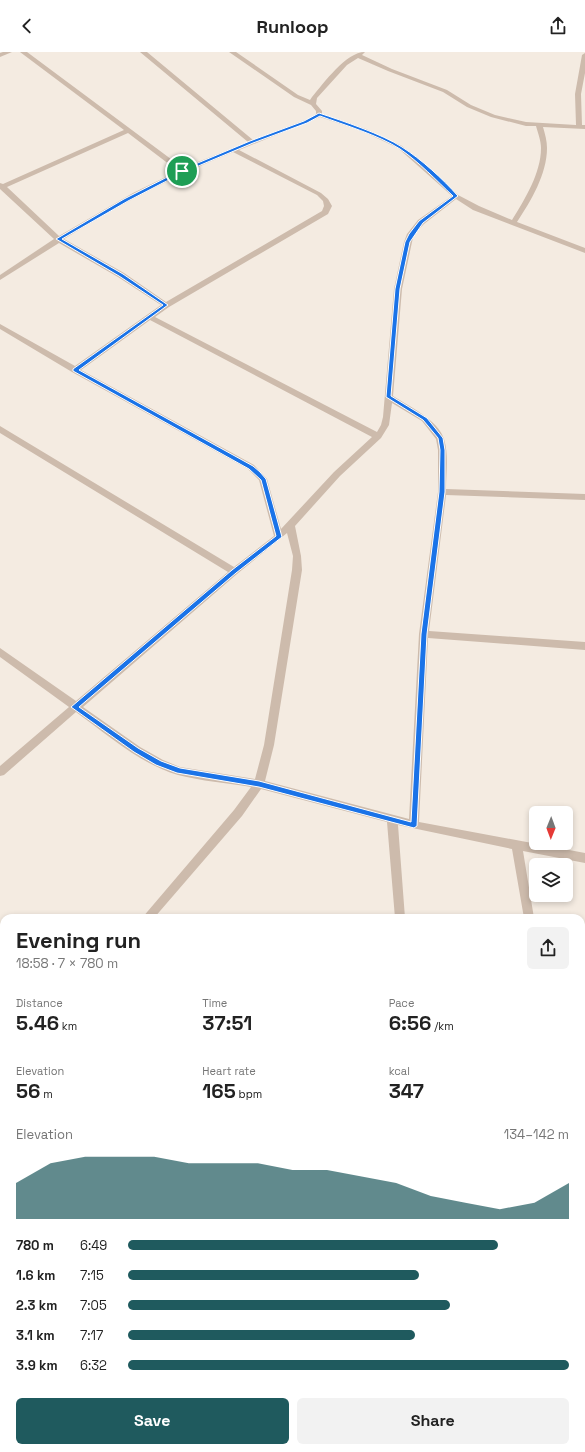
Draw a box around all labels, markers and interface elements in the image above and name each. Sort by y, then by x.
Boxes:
icon: back [16,15,38,37]
text: Runloop [257,15,328,38]
icon: share [547,15,569,37]
pin [165,154,199,188]
icon: arrive [171,160,193,182]
north arrow [529,806,573,850]
map controls [529,806,573,902]
button: layers [529,858,573,902]
text: Evening run [16,926,141,954]
button: share [527,927,569,969]
text: 18:58 · 7 × 780 m [16,955,118,972]
text: Distance [16,996,63,1010]
text: Time [202,996,227,1010]
text: Pace [389,996,414,1010]
text: 5.46 [16,1010,59,1036]
text: 37:51 [202,1010,252,1036]
text: 6:56 [389,1010,431,1036]
text: km [59,1019,77,1033]
text: /km [431,1019,454,1033]
text: Elevation [16,1064,64,1078]
text: Heart rate [202,1064,256,1078]
text: kcal [389,1064,410,1078]
text: 56 [16,1078,40,1104]
text: 165 [202,1078,236,1104]
text: 347 [389,1078,424,1104]
text: m [40,1087,53,1101]
text: bpm [236,1087,262,1101]
text: Elevation [16,1126,73,1143]
text: 134–142 m [504,1126,569,1143]
text: 780 m [16,1237,54,1254]
text: 6:49 [80,1237,107,1254]
text: 1.6 km [16,1267,55,1284]
text: 7:15 [80,1267,104,1284]
text: 2.3 km [16,1297,57,1314]
text: 7:05 [80,1297,107,1314]
text: 3.1 km [16,1327,55,1344]
text: 7:17 [80,1327,103,1344]
text: 3.9 km [16,1357,58,1374]
text: 6:32 [80,1357,107,1374]
button: Save [16,1398,289,1444]
button: Share [297,1398,569,1444]

